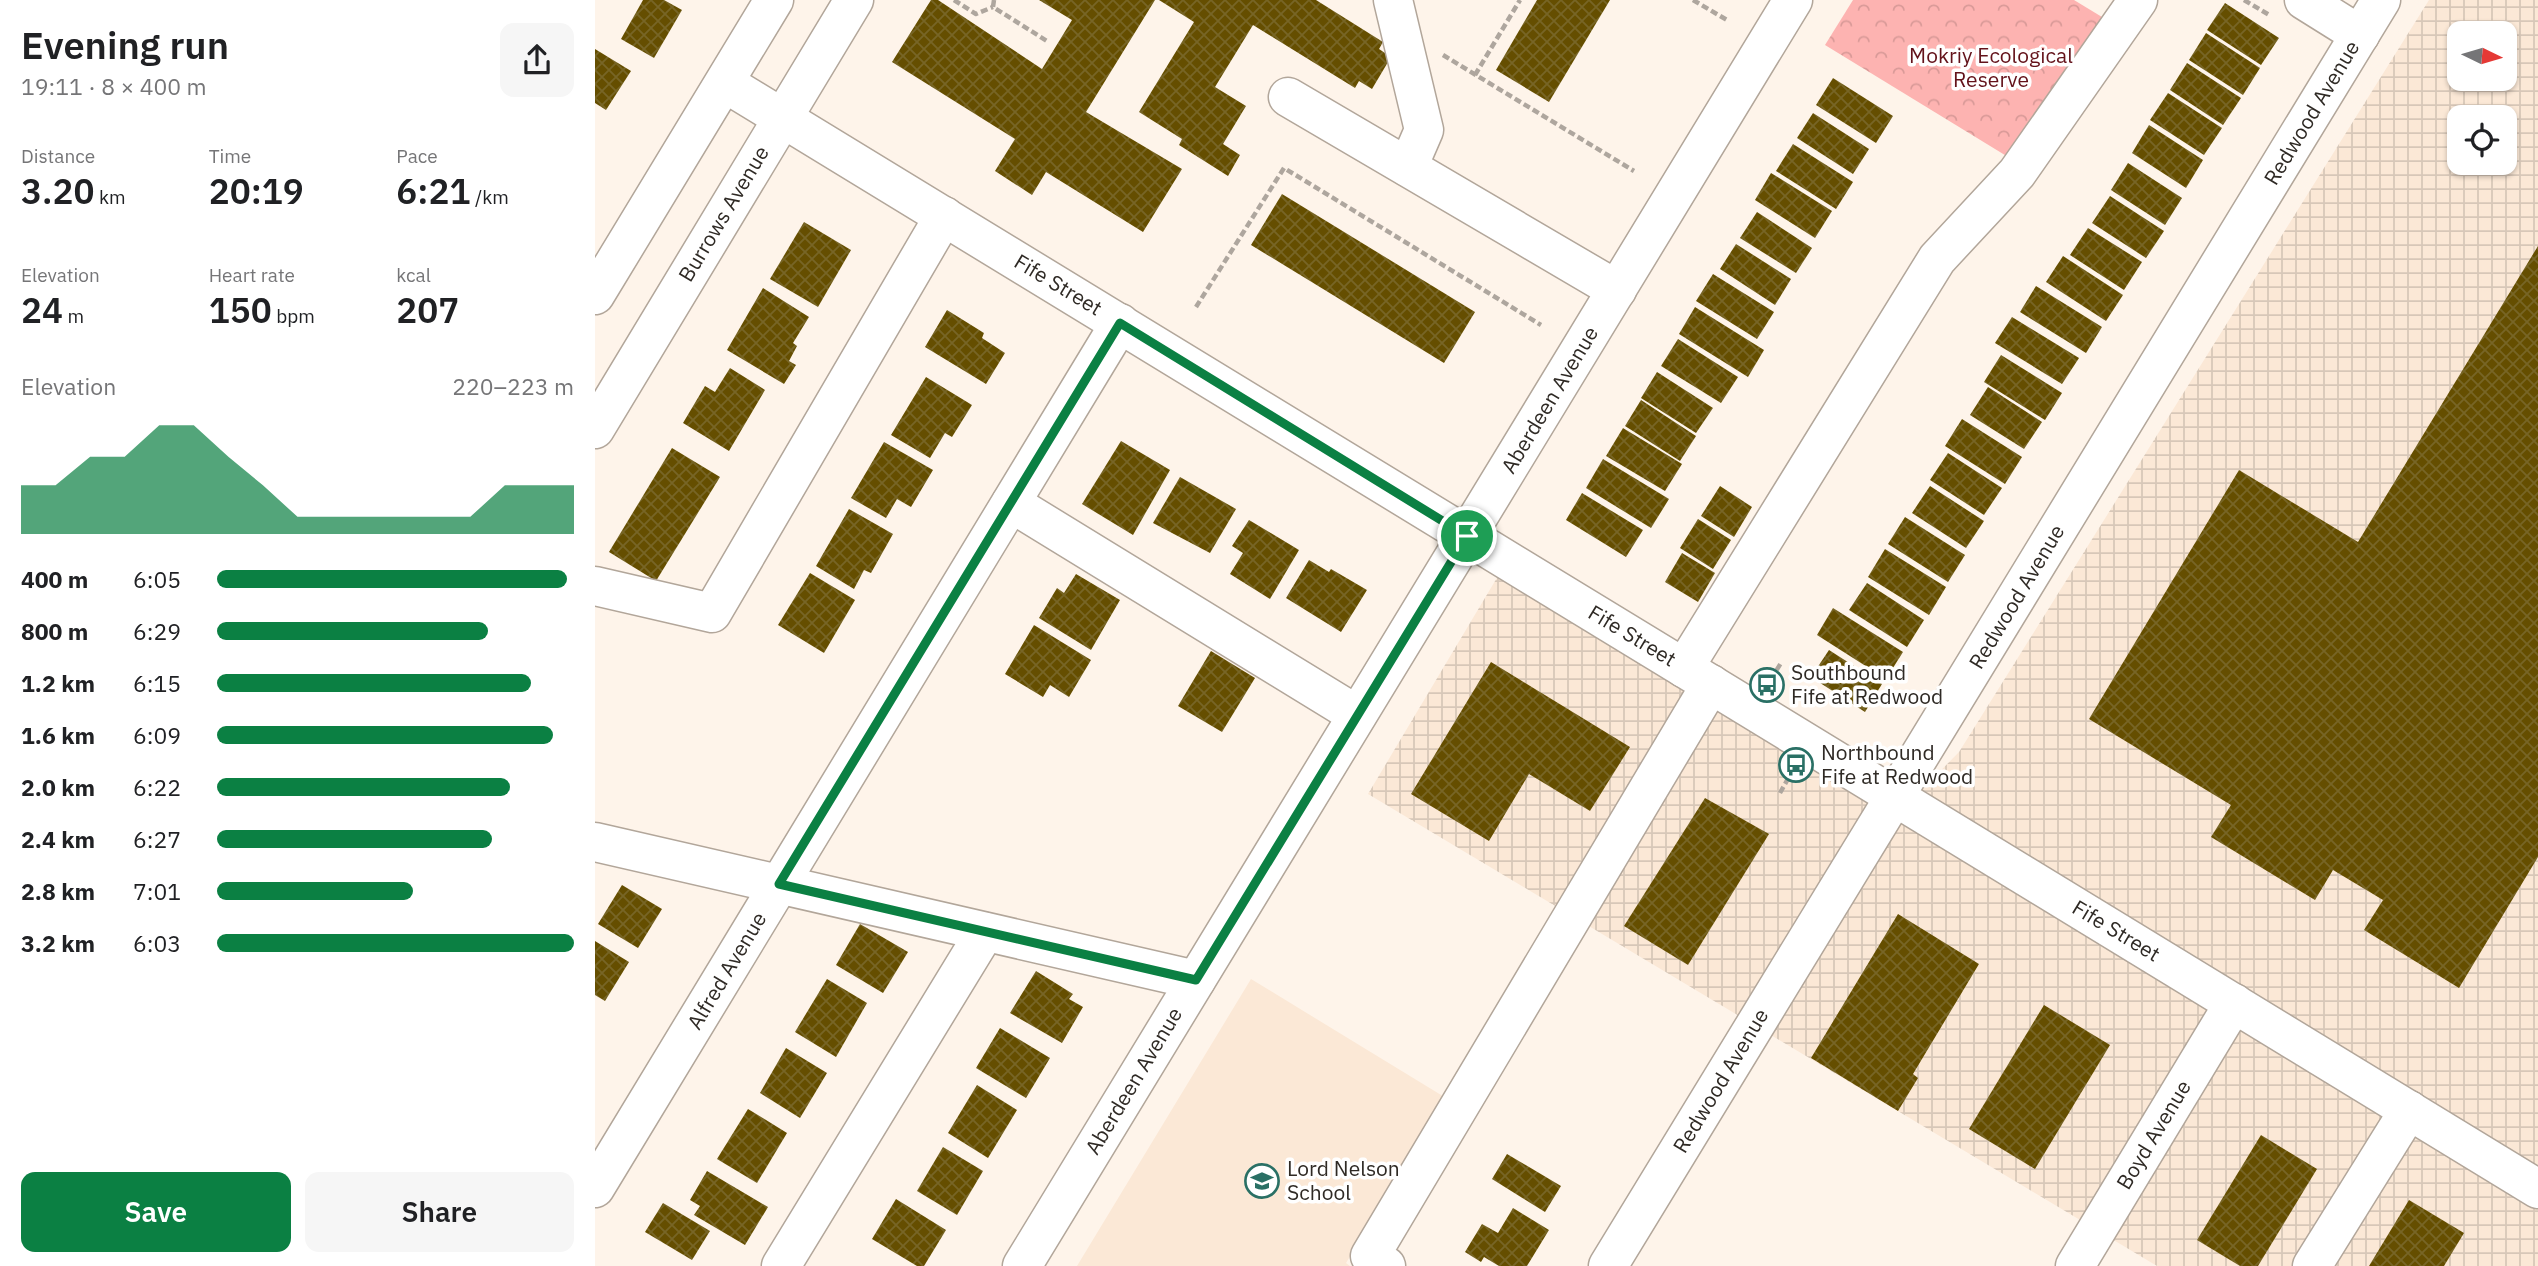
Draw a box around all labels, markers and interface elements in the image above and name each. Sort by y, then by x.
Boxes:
text: Evening run [21,20,229,69]
north arrow [2447,21,2517,91]
map controls [2447,21,2517,175]
button: share [500,23,574,97]
street label: Redwood Avenue [2257,35,2365,190]
park label: Mokriy Ecological Reserve [1909,41,2073,93]
text: 19:11 · 8 × 400 m [21,71,207,101]
button: locate [2447,105,2517,175]
street label: Burrows Avenue [671,140,775,287]
text: Distance [21,144,95,168]
text: Time [209,144,251,168]
text: Pace [396,144,438,168]
text: 3.20 [21,168,94,214]
text: 20:19 [209,168,304,214]
text: 6:21 [396,168,471,214]
text: km [94,185,126,209]
text: /km [471,185,509,209]
street label: Fife Street [1009,247,1108,321]
text: Elevation [21,263,100,287]
text: Heart rate [209,263,295,287]
text: kcal [396,263,431,287]
text: 24 [21,287,63,333]
text: 150 [209,287,272,333]
text: 207 [396,287,459,333]
text: m [63,304,84,328]
text: bpm [272,304,315,328]
street label: Aberdeen Avenue [1494,321,1604,478]
text: Elevation [21,371,116,401]
text: 220–223 m [452,371,574,401]
pin [1437,506,1497,566]
icon: arrive [1448,517,1486,555]
street label: Redwood Avenue [1962,519,2070,674]
text: 400 m [21,564,88,594]
text: 6:05 [133,564,181,594]
street label: Fife Street [1583,598,1682,672]
text: 800 m [21,616,88,646]
text: 6:29 [133,616,181,646]
place label: Southbound Fife at Redwood [1791,658,1943,710]
bus stop icon: Southbound Fife at Redwood [1748,666,1786,704]
text: 1.2 km [21,668,95,698]
text: 6:15 [133,668,181,698]
text: 1.6 km [21,720,95,750]
text: 6:09 [133,720,181,750]
place label: Northbound Fife at Redwood [1821,738,1973,790]
bus stop icon: Northbound Fife at Redwood [1777,746,1815,784]
text: 2.0 km [21,772,95,802]
text: 6:22 [133,772,181,802]
text: 2.4 km [21,824,95,854]
text: 6:27 [133,824,181,854]
text: 2.8 km [21,876,95,906]
text: 7:01 [133,876,181,906]
street label: Fife Street [2067,893,2166,967]
street label: Alfred Avenue [680,907,772,1034]
text: 3.2 km [21,928,95,958]
text: 6:03 [133,928,181,958]
street label: Aberdeen Avenue [1078,1002,1188,1159]
street label: Redwood Avenue [1666,1003,1774,1158]
street label: Boyd Avenue [2109,1075,2197,1194]
place label: Lord Nelson School [1287,1154,1400,1206]
school or university icon: Lord Nelson School [1243,1162,1281,1200]
button: Save [21,1172,291,1252]
button: Share [305,1172,574,1252]

